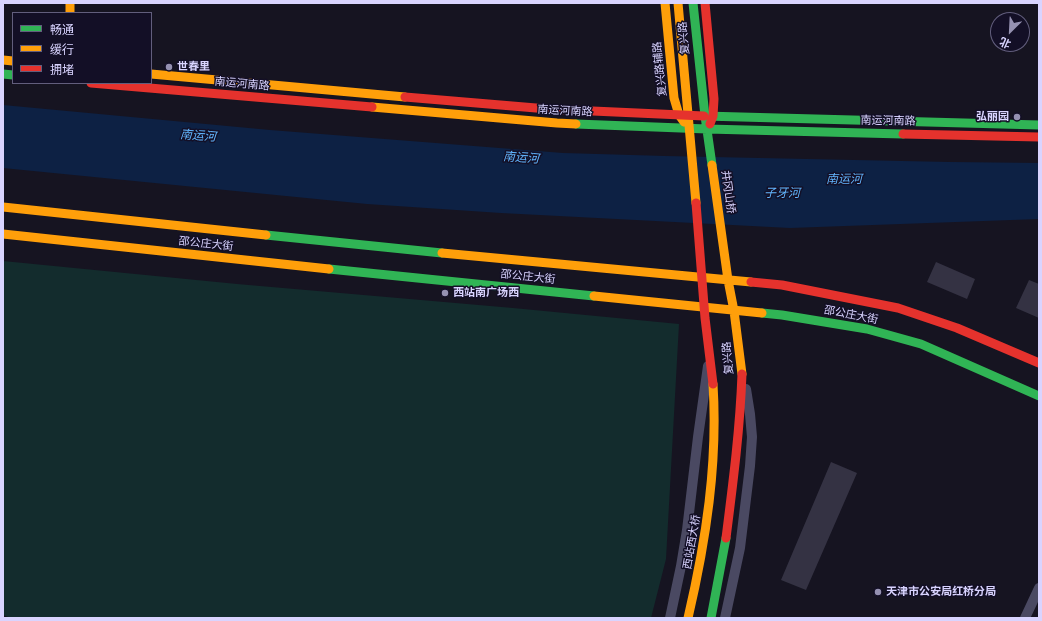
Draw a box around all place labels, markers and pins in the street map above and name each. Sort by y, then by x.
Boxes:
place label: 世春里 [177,60,210,74]
marker: 世春里 [164,62,174,72]
place label: 弘丽园 [976,110,1009,124]
marker: 弘丽园 [1012,112,1022,122]
place label: 西站南广场西 [453,286,519,300]
marker: 西站南广场西 [440,288,450,298]
place label: 天津市公安局红桥分局 [886,585,996,599]
marker: 天津市公安局红桥分局 [873,587,883,597]

